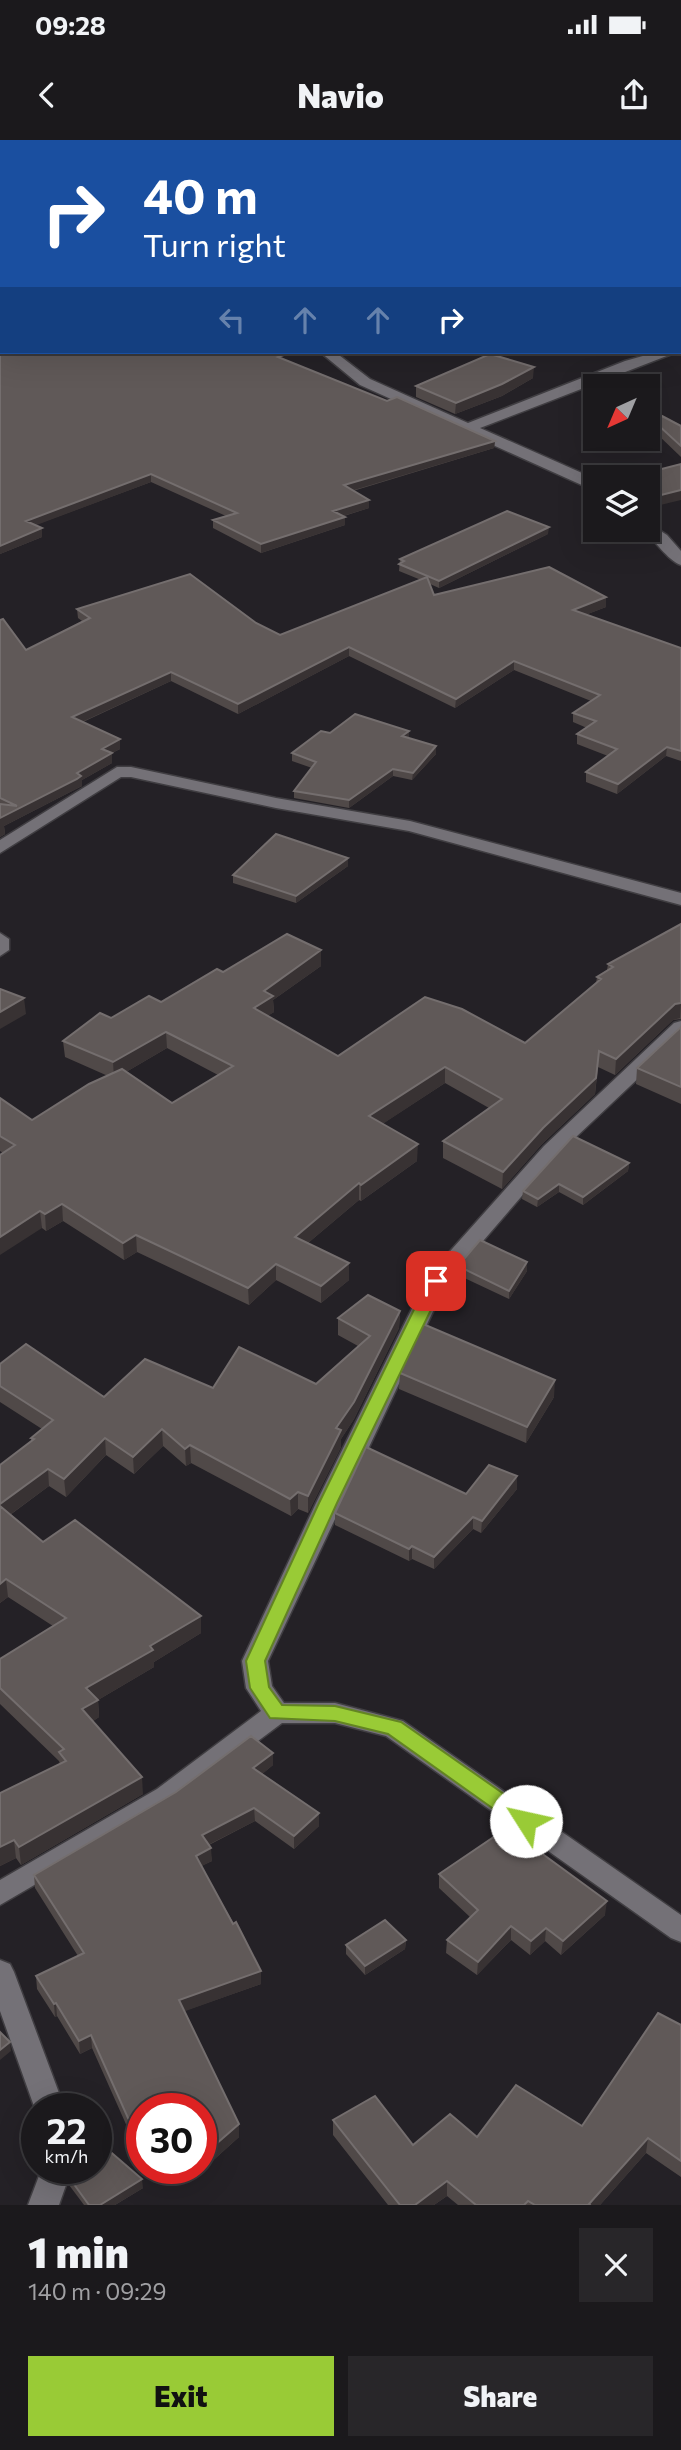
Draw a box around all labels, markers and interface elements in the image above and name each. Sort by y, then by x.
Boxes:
text: 09:28 [35,9,106,40]
text: Navio [297,75,384,115]
icon: back [28,76,66,114]
icon: share [615,76,653,114]
text: 40 m [143,164,258,224]
icon: right [28,168,119,259]
text: Turn right [143,224,286,264]
icon: left [213,301,251,339]
icon: ahead [286,301,324,339]
icon: ahead [359,301,397,339]
icon: right [432,301,470,339]
north arrow [583,374,660,452]
map controls [583,374,660,542]
button: layers [583,465,660,542]
pin [406,1251,466,1311]
icon: arrive [417,1262,455,1300]
position arrow [489,1784,563,1858]
speed limit sign: 30 [126,2093,217,2184]
text: 22 [47,2108,86,2151]
text: km/h [45,2145,88,2167]
text: 1 min [28,2225,129,2277]
button: close [579,2228,653,2302]
text: 140 m · 09:29 [28,2277,166,2305]
button: Exit [28,2356,334,2436]
button: Share [348,2356,653,2436]

